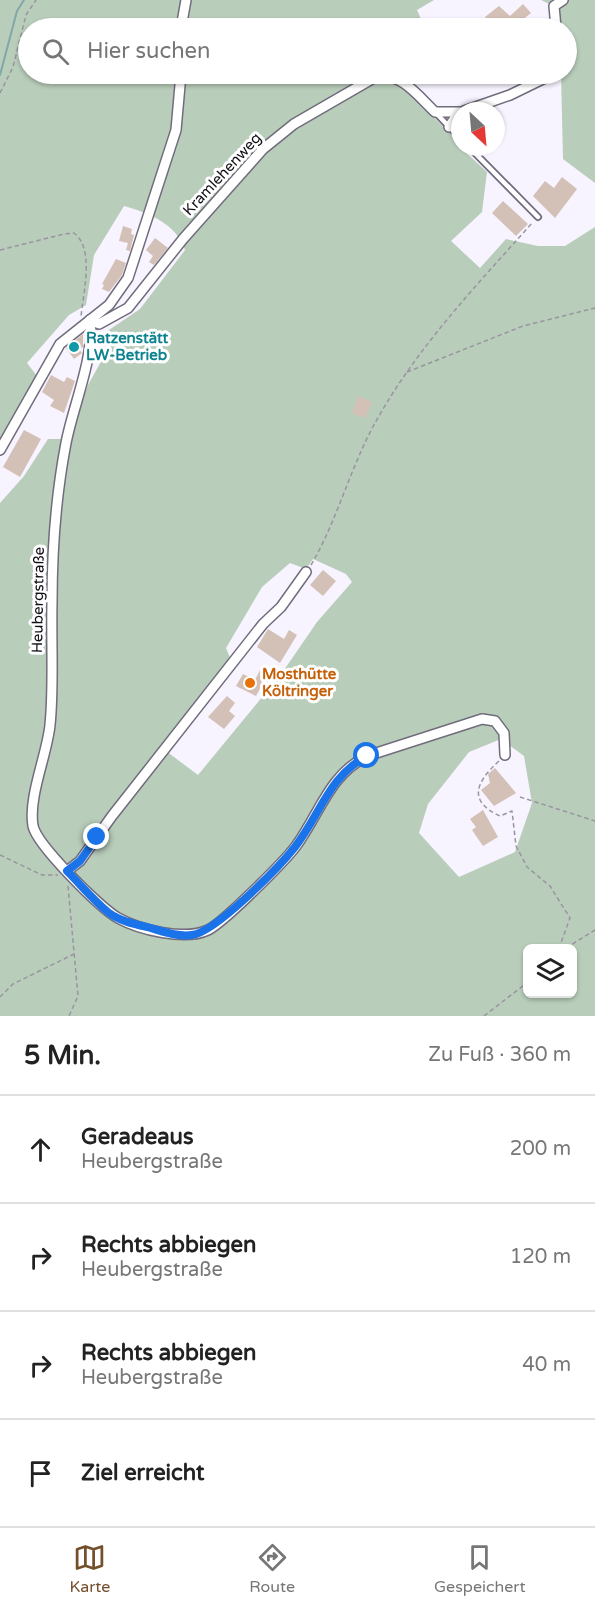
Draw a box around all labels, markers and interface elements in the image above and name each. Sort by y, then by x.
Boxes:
search box [18,18,577,84]
icon: search [39,35,72,68]
text: Hier suchen [87,38,210,64]
north arrow [451,102,505,156]
street label: Kramlehenweg [179,129,265,219]
place label: Ratzenstätt LW-Betrieb [86,329,169,364]
marker: Ratzenstätt LW-Betrieb [67,340,81,354]
street label: Heubergstraße [28,547,48,653]
place label: Mosthütte Költringer [262,665,337,701]
marker: Mosthütte Költringer [243,676,257,690]
route start [353,742,379,768]
route end [83,823,109,849]
map controls [523,944,577,998]
button: layers [523,944,577,998]
text: 5 Min. [24,1040,101,1071]
text: Zu Fuß · 360 m [428,1043,571,1067]
text: Geradeaus [81,1124,193,1150]
icon: ahead [24,1133,57,1166]
text: 200 m [510,1137,571,1161]
text: Heubergstraße [81,1150,223,1174]
text: Rechts abbiegen [81,1232,256,1258]
icon: right [24,1241,57,1274]
text: 120 m [510,1245,571,1269]
text: Heubergstraße [81,1258,223,1282]
text: Rechts abbiegen [81,1340,256,1366]
icon: right [24,1349,57,1382]
text: 40 m [522,1353,571,1377]
text: Heubergstraße [81,1366,223,1390]
icon: arrive [24,1457,57,1490]
text: Ziel erreicht [81,1460,204,1486]
tab: Karte [69,1541,110,1597]
tab: Route [249,1541,295,1597]
tab: Gespeichert [434,1541,526,1597]

